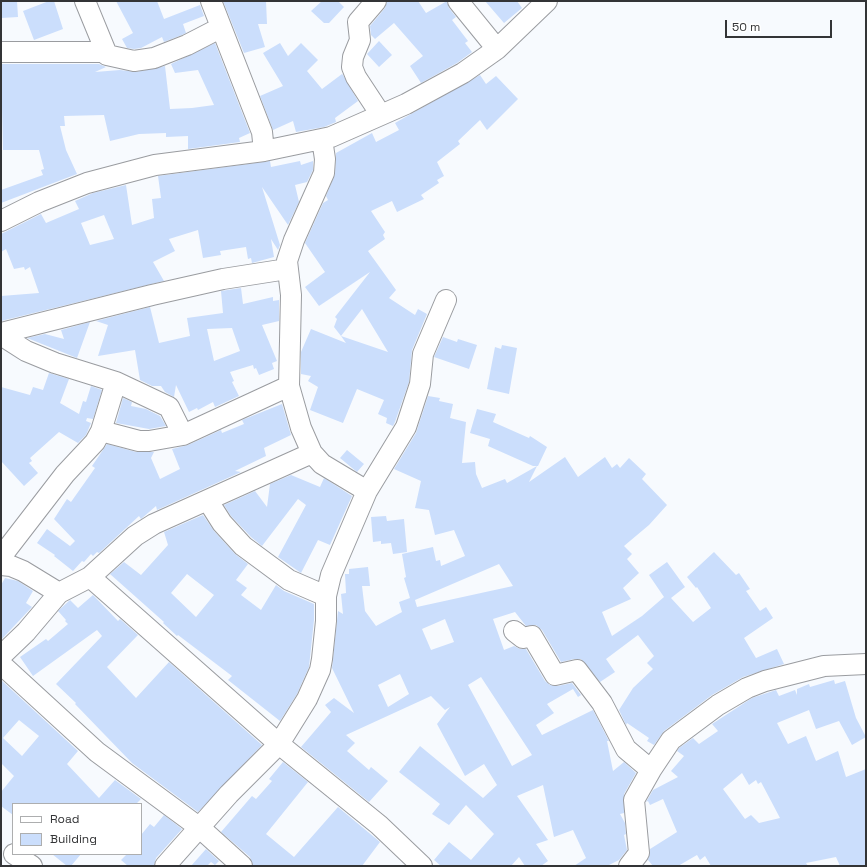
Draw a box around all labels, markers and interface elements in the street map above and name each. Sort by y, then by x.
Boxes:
scale bar [727,12,834,38]
text: 50 m [732,19,760,35]
legend [12,803,142,855]
text: Road [50,811,79,827]
text: Building [50,831,97,847]

